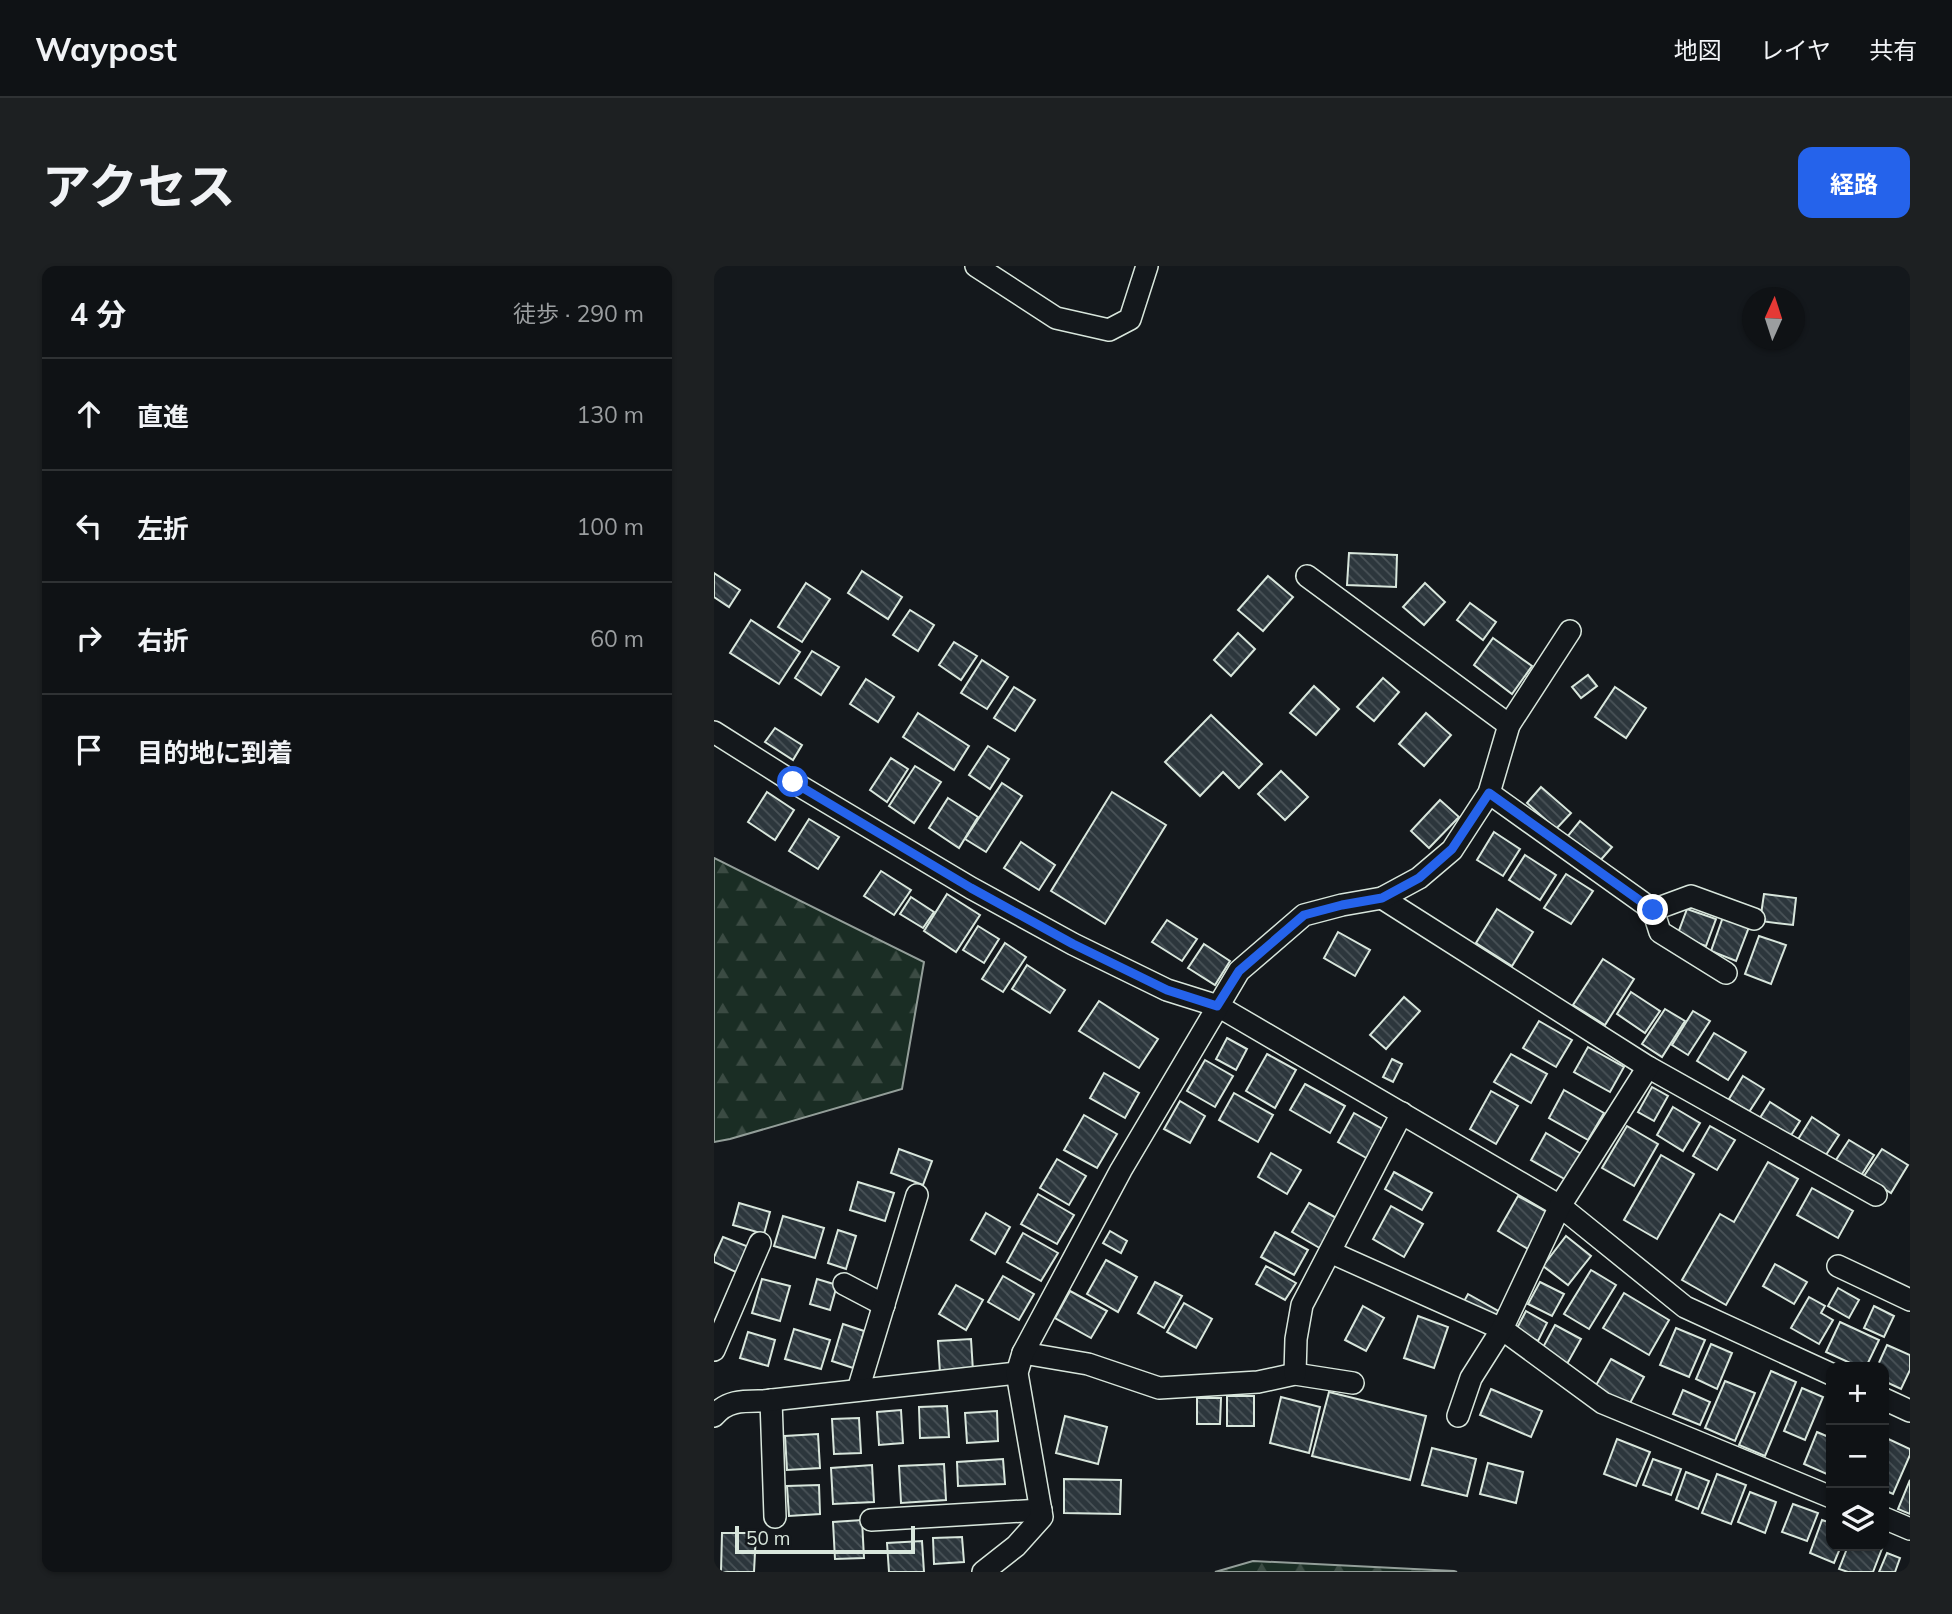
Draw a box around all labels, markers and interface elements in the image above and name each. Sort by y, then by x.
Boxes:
text: Waypost [35,28,177,69]
text: 地図 [1674,35,1722,65]
text: レイヤ [1760,35,1831,65]
text: 共有 [1869,35,1917,65]
button: 経路 [1798,147,1910,218]
text: アクセス [42,155,236,216]
north arrow [1742,287,1805,350]
text: 4 分 [70,295,126,333]
text: 徒歩 · 290 m [513,299,644,328]
icon: ahead [70,395,108,433]
text: 直進 [137,400,189,433]
text: 130 m [576,400,644,429]
icon: left [70,507,108,545]
text: 左折 [137,512,189,545]
text: 100 m [576,512,644,541]
icon: right [70,619,108,657]
text: 右折 [137,624,189,657]
text: 60 m [590,624,644,653]
icon: arrive [70,731,108,769]
text: 目的地に到着 [137,736,293,769]
route start [777,766,808,797]
route end [1637,894,1668,925]
map controls [1826,1362,1889,1551]
button: + [1826,1362,1889,1425]
button: − [1826,1425,1889,1488]
button: layers [1826,1488,1889,1551]
scale bar [735,1523,915,1555]
text: 50 m [746,1526,790,1550]

